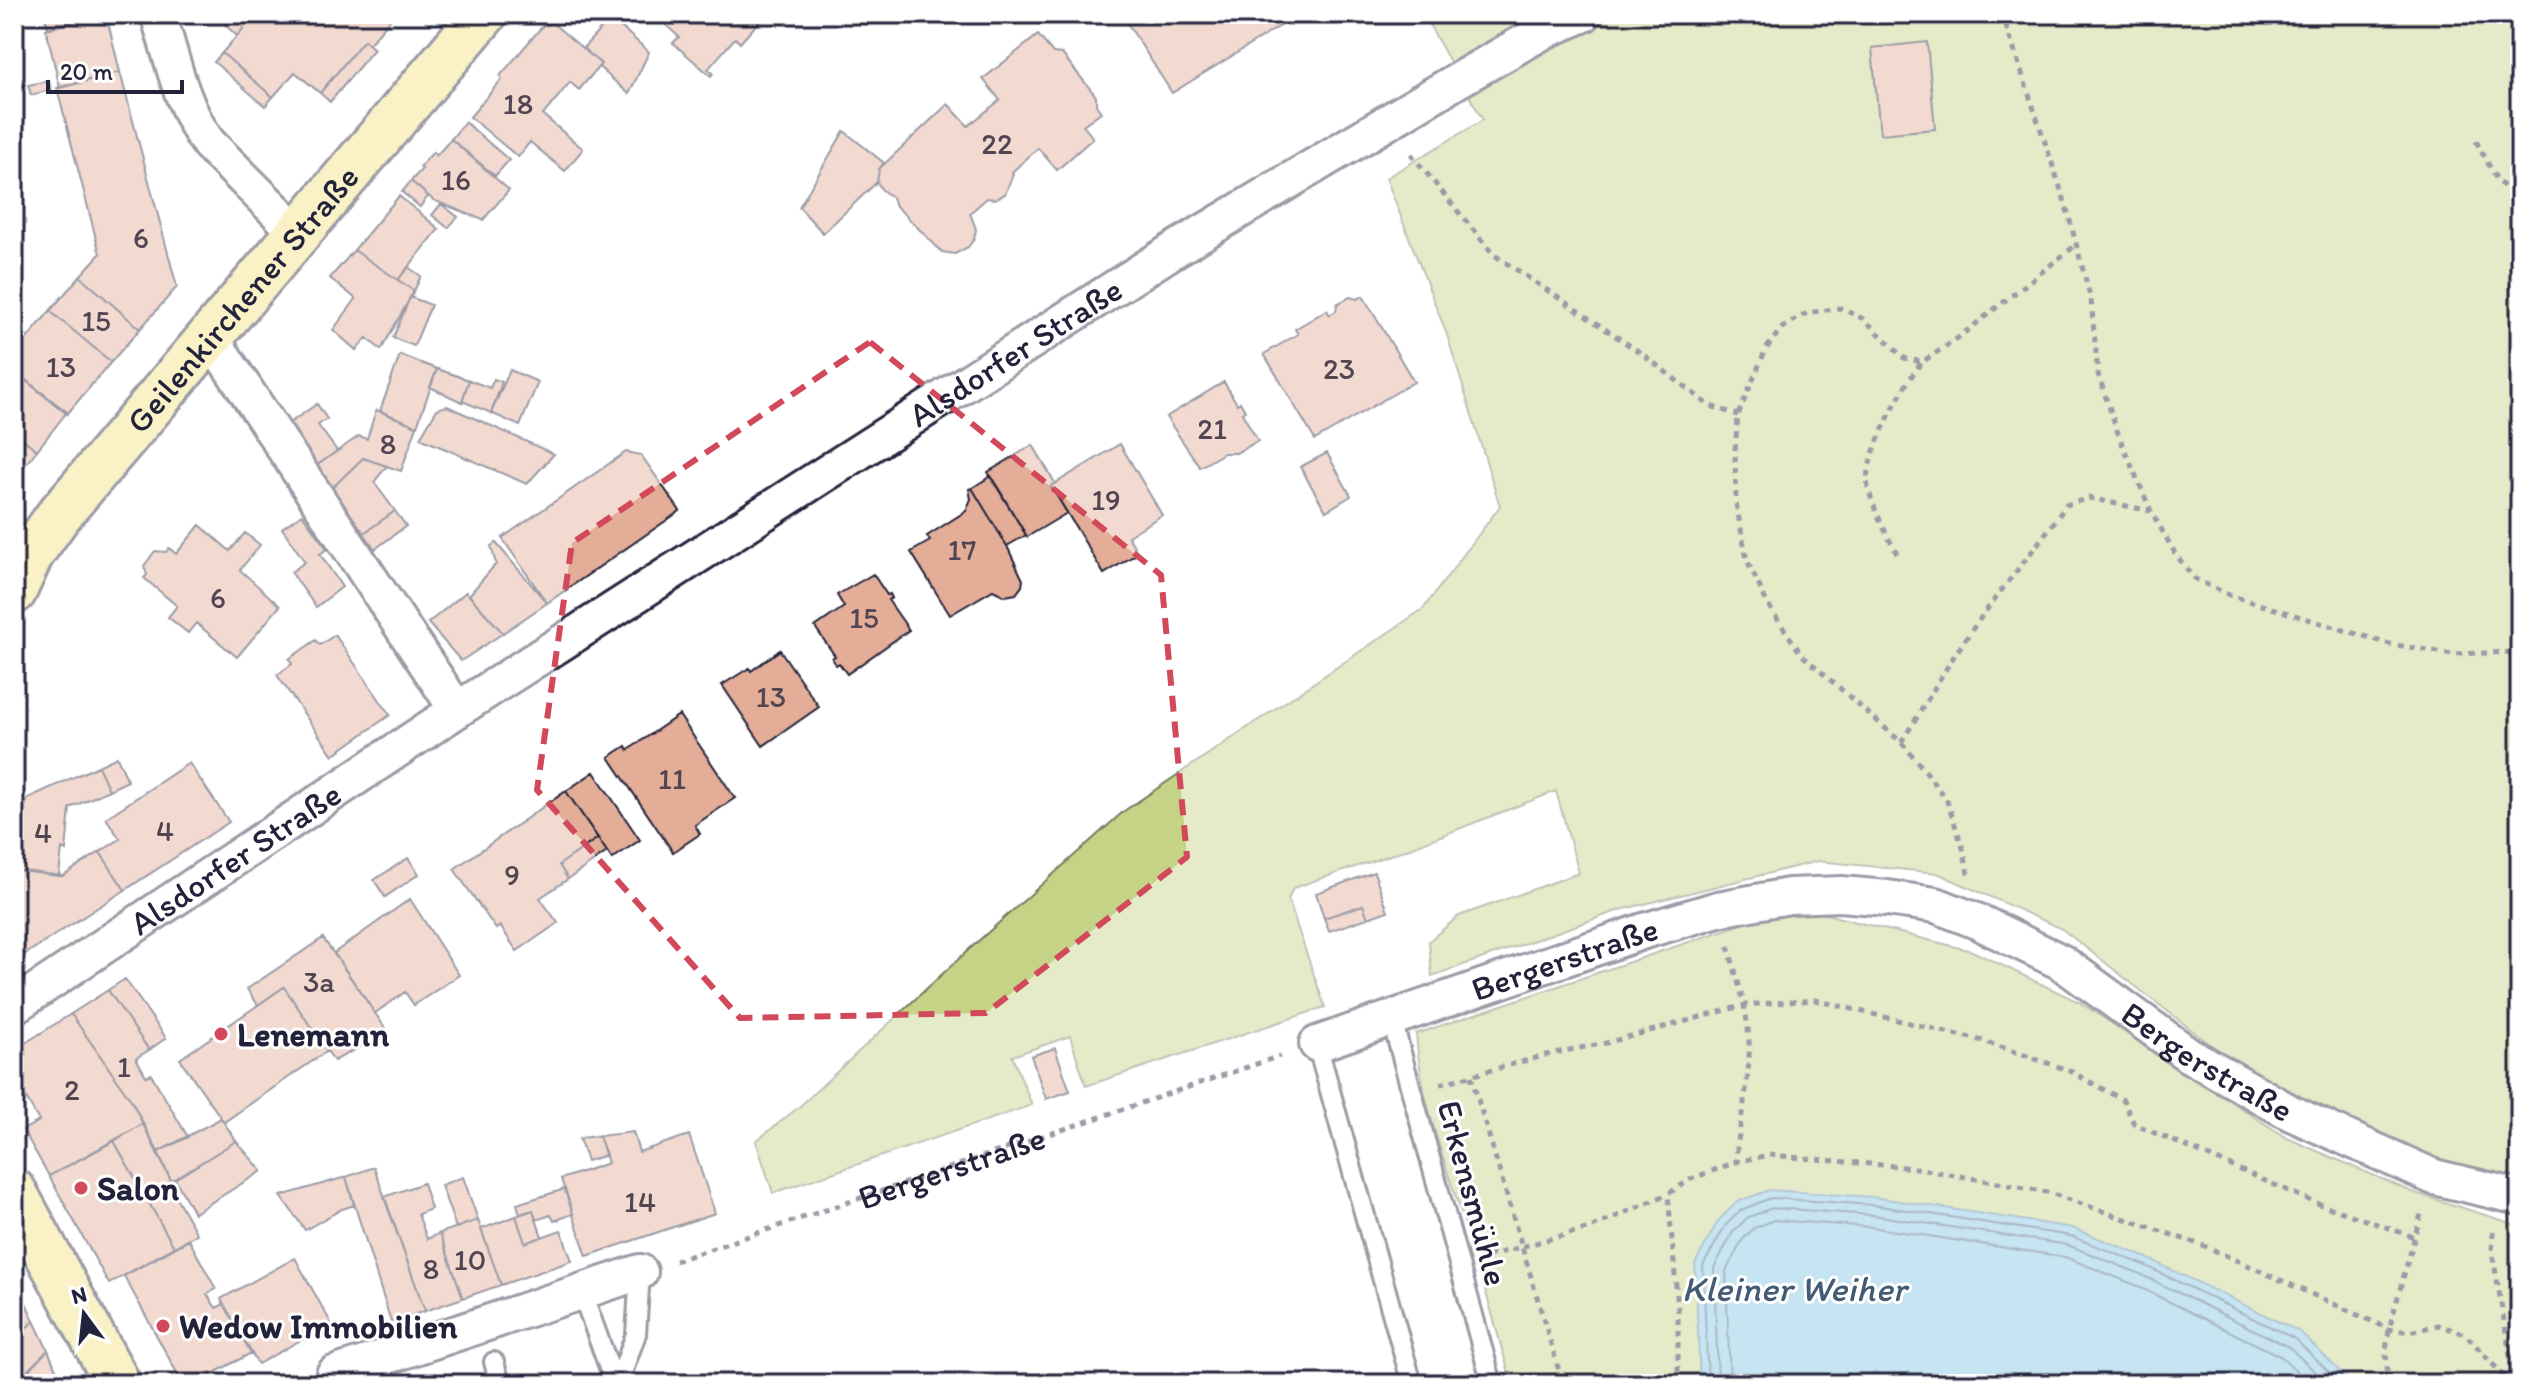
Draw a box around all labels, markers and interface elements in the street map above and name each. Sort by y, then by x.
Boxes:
scale bar [48,44,182,94]
text: 20 m [60,57,113,86]
house number: 18 [503,85,533,122]
house number: 22 [981,125,1013,162]
street label: Geilenkirchener Straße [117,157,367,441]
house number: 16 [441,161,471,198]
house number: 6 [133,219,149,256]
street label: Alsdorfer Straße [901,268,1130,435]
house number: 15 [81,302,111,339]
house number: 13 [46,348,76,385]
house number: 23 [1323,350,1355,387]
house number: 21 [1197,410,1227,447]
house number: 8 [380,425,396,462]
house number: 19 [1091,481,1121,518]
house number: 17 [948,531,977,568]
house number: 6 [210,579,226,616]
house number: 15 [849,599,879,636]
house number: 13 [756,678,786,715]
house number: 11 [658,760,686,797]
street label: Alsdorfer Straße [122,773,349,943]
house number: 4 [156,812,174,849]
house number: 4 [34,814,52,851]
house number: 9 [504,856,520,893]
street label: Bergerstraße [1466,908,1663,1010]
house number: 3a [303,963,335,1000]
street label: Bergerstraße [2114,993,2300,1130]
place label: Lenemann [237,1014,390,1055]
marker: Lenemann [212,1025,230,1043]
house number: 1 [117,1048,131,1085]
house number: 2 [64,1071,80,1108]
street label: Erkensmühle [1429,1096,1517,1290]
street label: Bergerstraße [853,1117,1050,1218]
place label: Salon [97,1168,180,1209]
marker: Salon [72,1179,90,1197]
house number: 14 [624,1183,656,1220]
house number: 10 [454,1241,486,1278]
house number: 8 [423,1250,439,1287]
water label: Kleiner Weiher [1682,1267,1910,1310]
north arrow [44,1274,124,1354]
text: N [68,1280,90,1310]
place label: Wedow Immobilien [179,1306,458,1347]
marker: Wedow Immobilien [154,1317,172,1335]

